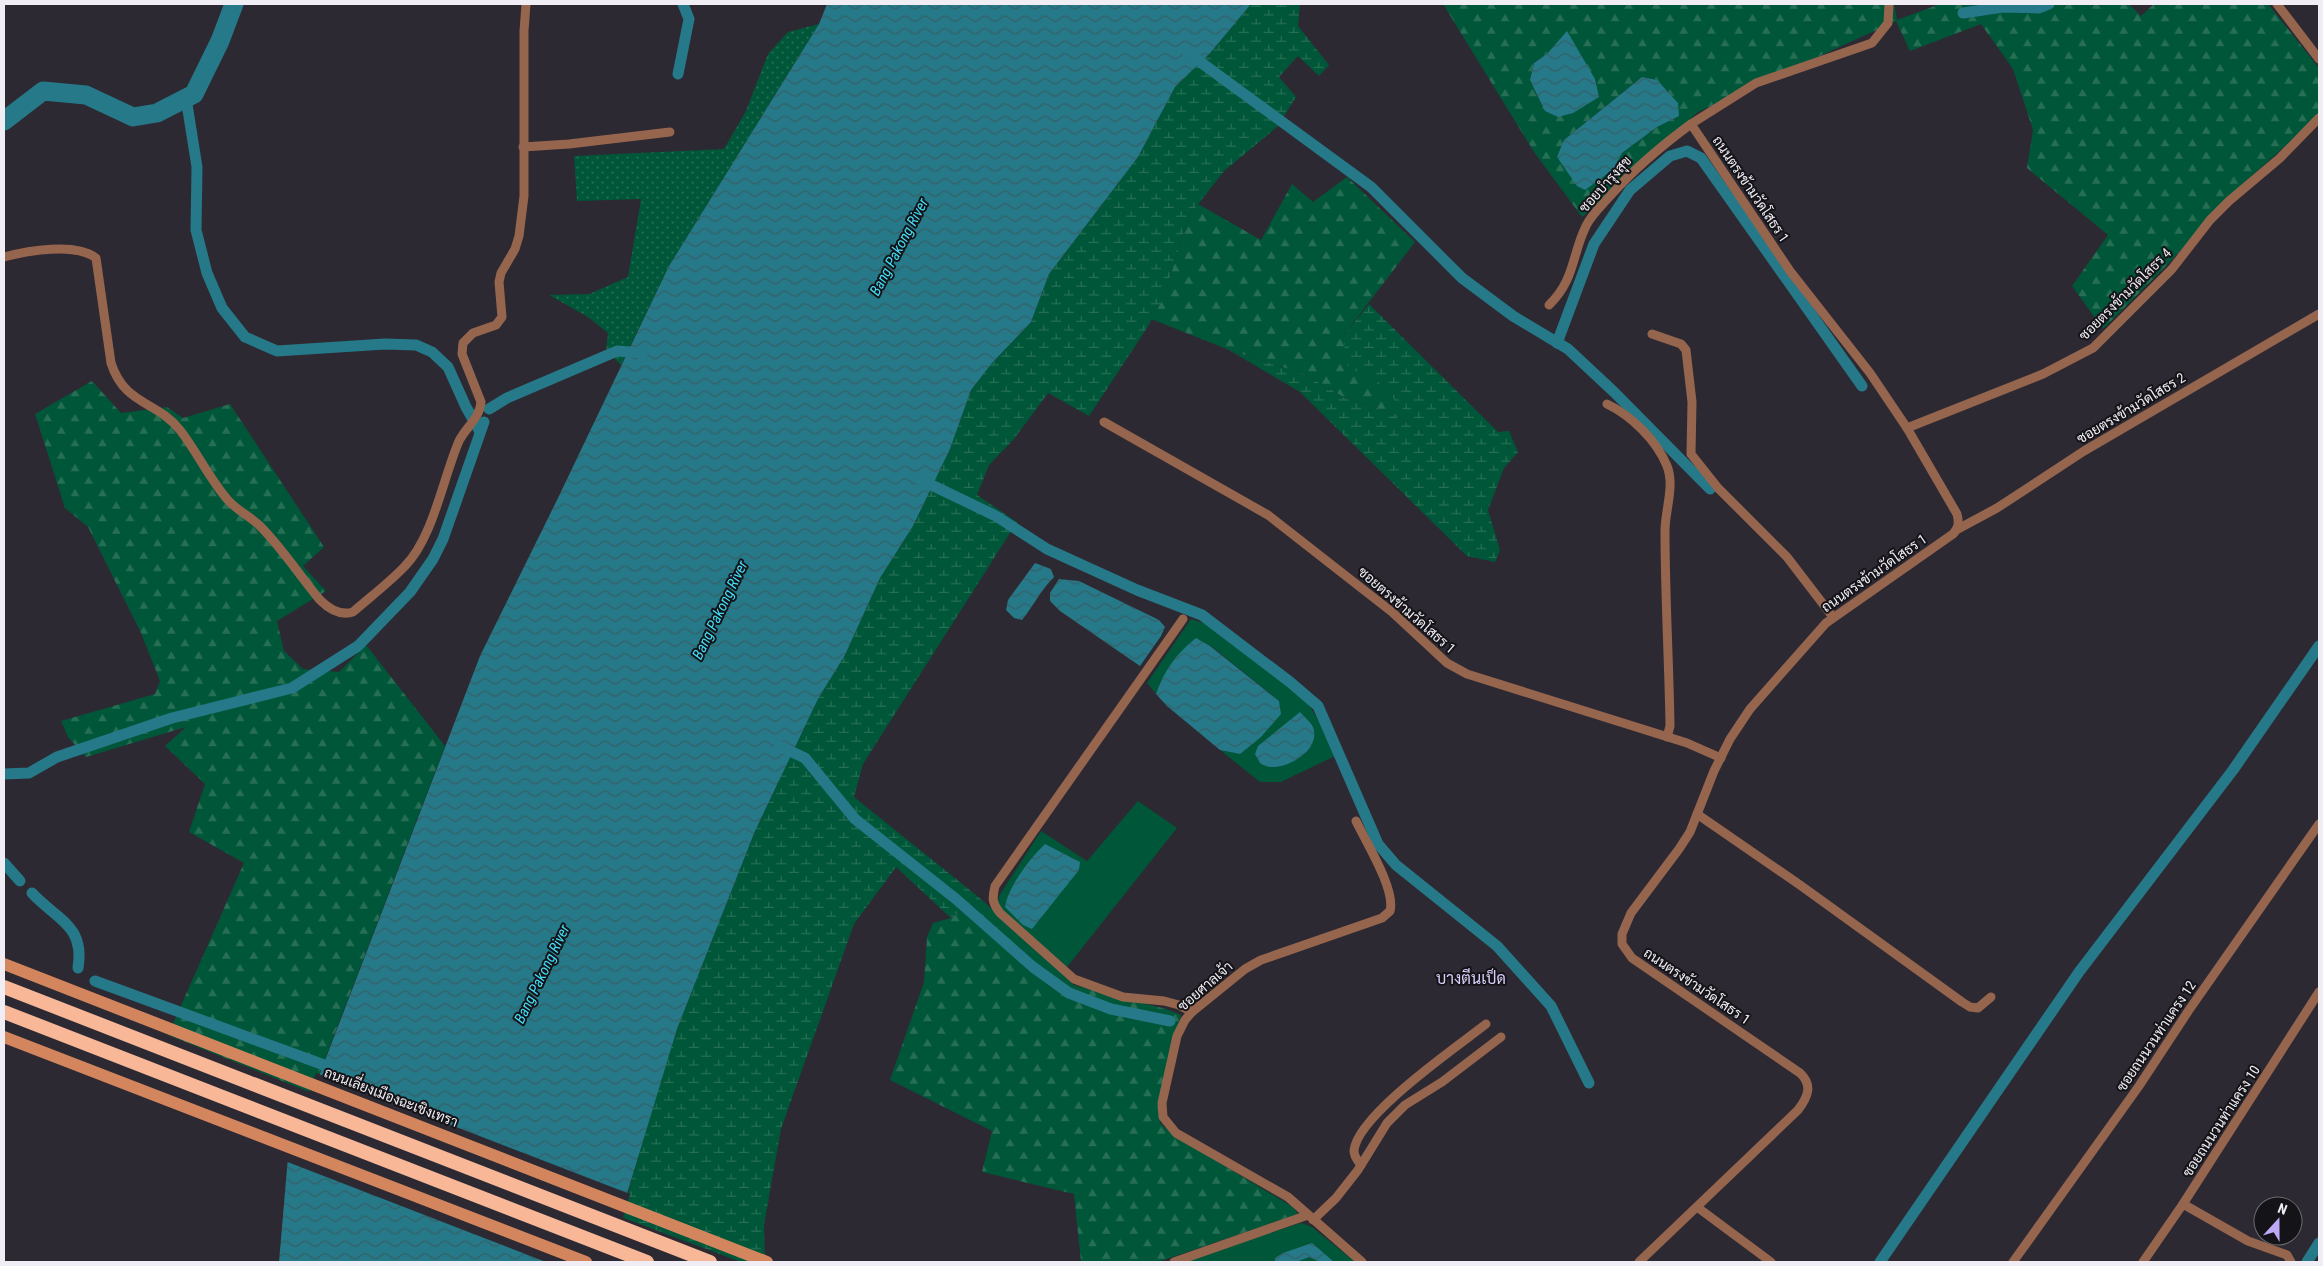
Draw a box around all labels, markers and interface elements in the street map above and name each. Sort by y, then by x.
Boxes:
street label: ถนนตรงข้ามวัดโสธร 1 [1710,132,1793,245]
street label: ซอยบำรุงสุข [1576,153,1636,217]
water label: Bang Pakong River [866,195,932,299]
street label: ซอยตรงข้ามวัดโสธร 4 [2075,244,2174,343]
street label: ซอยตรงข้ามวัดโสธร 2 [2073,368,2188,447]
street label: ถนนตรงข้ามวัดโสธร 1 [1818,530,1930,615]
water label: Bang Pakong River [688,557,752,662]
street label: ซอยตรงข้ามวัดโสธร 1 [1355,563,1460,657]
water label: Bang Pakong River [510,921,574,1026]
street label: ถนนตรงข้ามวัดโสธร 1 [1641,944,1754,1027]
street label: ซอยศาลเจ้า [1174,957,1236,1014]
district label: บางตีนเป็ด [1436,967,1506,988]
street label: ซอยถนนวนท่าแครง 12 [2113,978,2199,1094]
street label: ถนนเลี่ยงเมืองฉะเชิงเทรา [322,1060,462,1130]
street label: ซอยถนนวนท่าแครง 10 [2179,1062,2263,1180]
north arrow [2253,1196,2303,1246]
text: N [2276,1200,2290,1218]

